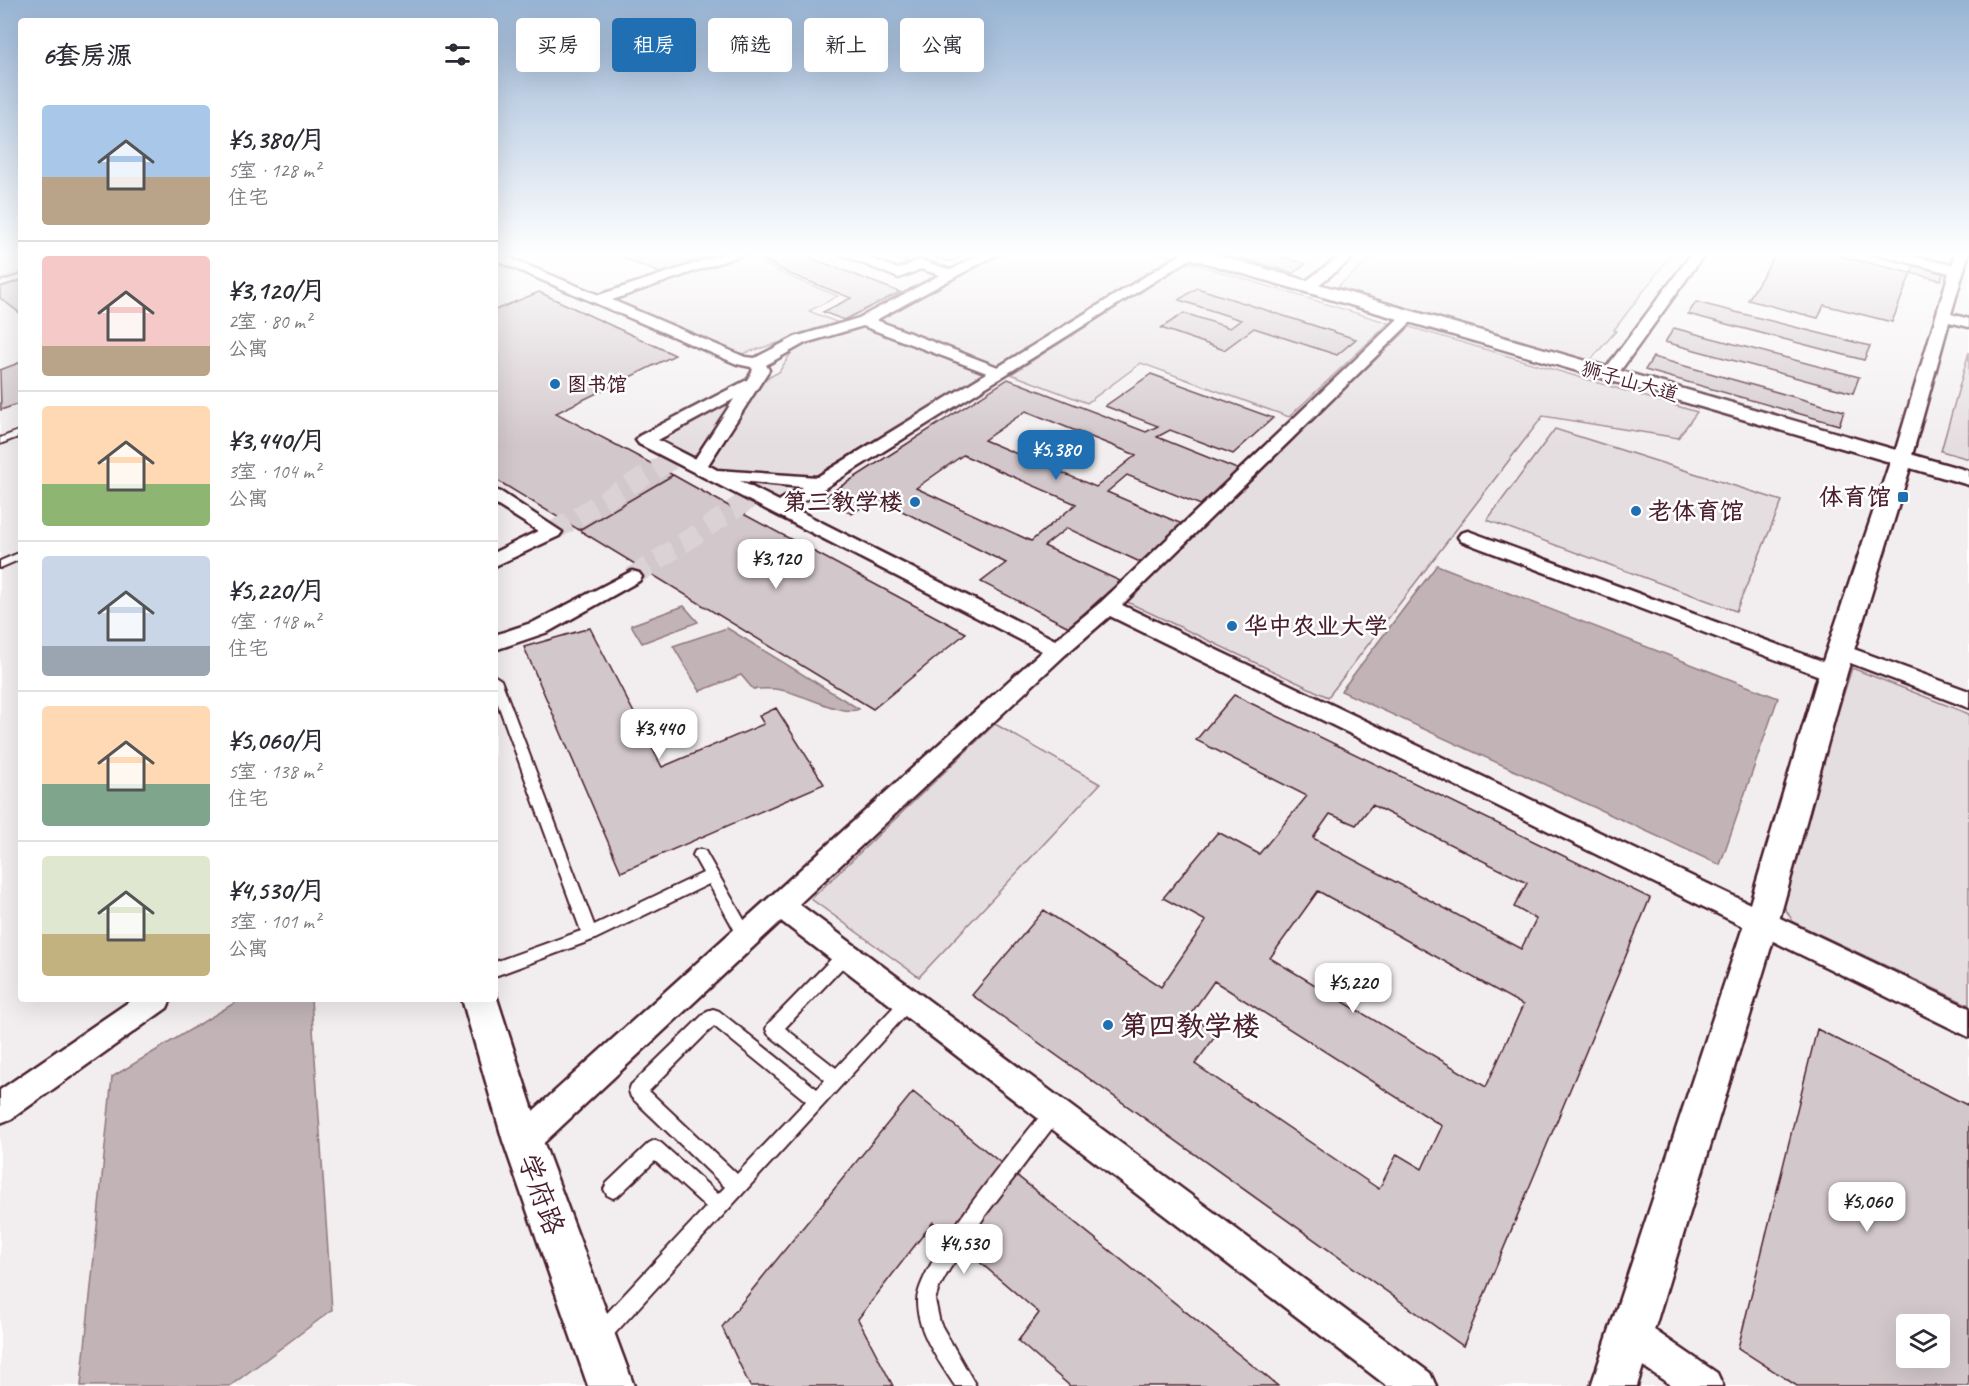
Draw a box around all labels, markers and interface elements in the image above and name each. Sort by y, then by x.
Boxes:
chip: 买房 [516,18,600,72]
chip: 租房 [612,18,696,72]
chip: 筛选 [708,18,792,72]
chip: 新上 [804,18,888,72]
chip: 公寓 [900,18,984,72]
icon: filters [441,38,474,71]
text: 6套房源 [42,39,132,72]
text: ¥5,380/月 [228,123,326,156]
icon: home [90,129,162,201]
text: 5室 · 128 m² [228,158,320,183]
text: 住宅 [228,185,268,210]
text: ¥3,120/月 [228,274,326,307]
icon: home [90,280,162,352]
text: 2室 · 80 m² [228,309,311,334]
text: 公寓 [228,336,268,361]
street label: 狮子山大道 [1578,356,1681,407]
place label: 图书馆 [567,372,627,397]
marker: 图书馆 [548,377,562,391]
text: ¥3,440/月 [228,424,326,457]
icon: home [90,430,162,502]
pin: ¥5,380 [1007,430,1105,481]
text: ¥5,380 [1032,437,1080,462]
text: 3室 · 104 m² [228,459,320,484]
place label: 体育馆 [1819,482,1891,512]
text: 公寓 [228,486,268,511]
place label: 第三教学楼 [783,487,903,517]
marker: 体育馆 [1896,490,1910,504]
marker: 第三教学楼 [908,495,922,509]
place label: 老体育馆 [1648,496,1744,526]
marker: 老体育馆 [1629,504,1643,518]
pin: ¥3,120 [727,539,825,590]
text: ¥3,120 [752,546,800,571]
text: ¥5,220/月 [228,574,326,607]
icon: home [90,580,162,652]
text: 4室 · 148 m² [228,609,320,634]
place label: 华中农业大学 [1244,611,1388,641]
marker: 华中农业大学 [1225,619,1239,633]
text: 住宅 [228,636,268,661]
pin: ¥3,440 [610,709,708,760]
text: ¥3,440 [635,716,683,741]
text: ¥5,060/月 [228,724,326,757]
icon: home [90,730,162,802]
text: 5室 · 138 m² [228,759,320,784]
text: 住宅 [228,786,268,811]
text: ¥4,530/月 [228,874,326,907]
icon: home [90,880,162,952]
text: 3室 · 101 m² [228,909,320,934]
text: 公寓 [228,936,268,961]
pin: ¥5,220 [1304,963,1402,1014]
text: ¥5,220 [1329,970,1377,995]
place label: 第四教学楼 [1120,1008,1260,1043]
marker: 第四教学楼 [1101,1018,1115,1032]
street label: 学府路 [511,1149,572,1240]
pin: ¥5,060 [1818,1182,1916,1233]
text: ¥5,060 [1842,1189,1892,1214]
pin: ¥4,530 [915,1224,1013,1275]
text: ¥4,530 [940,1231,988,1256]
map controls [1896,1314,1950,1368]
button: layers [1896,1314,1950,1368]

